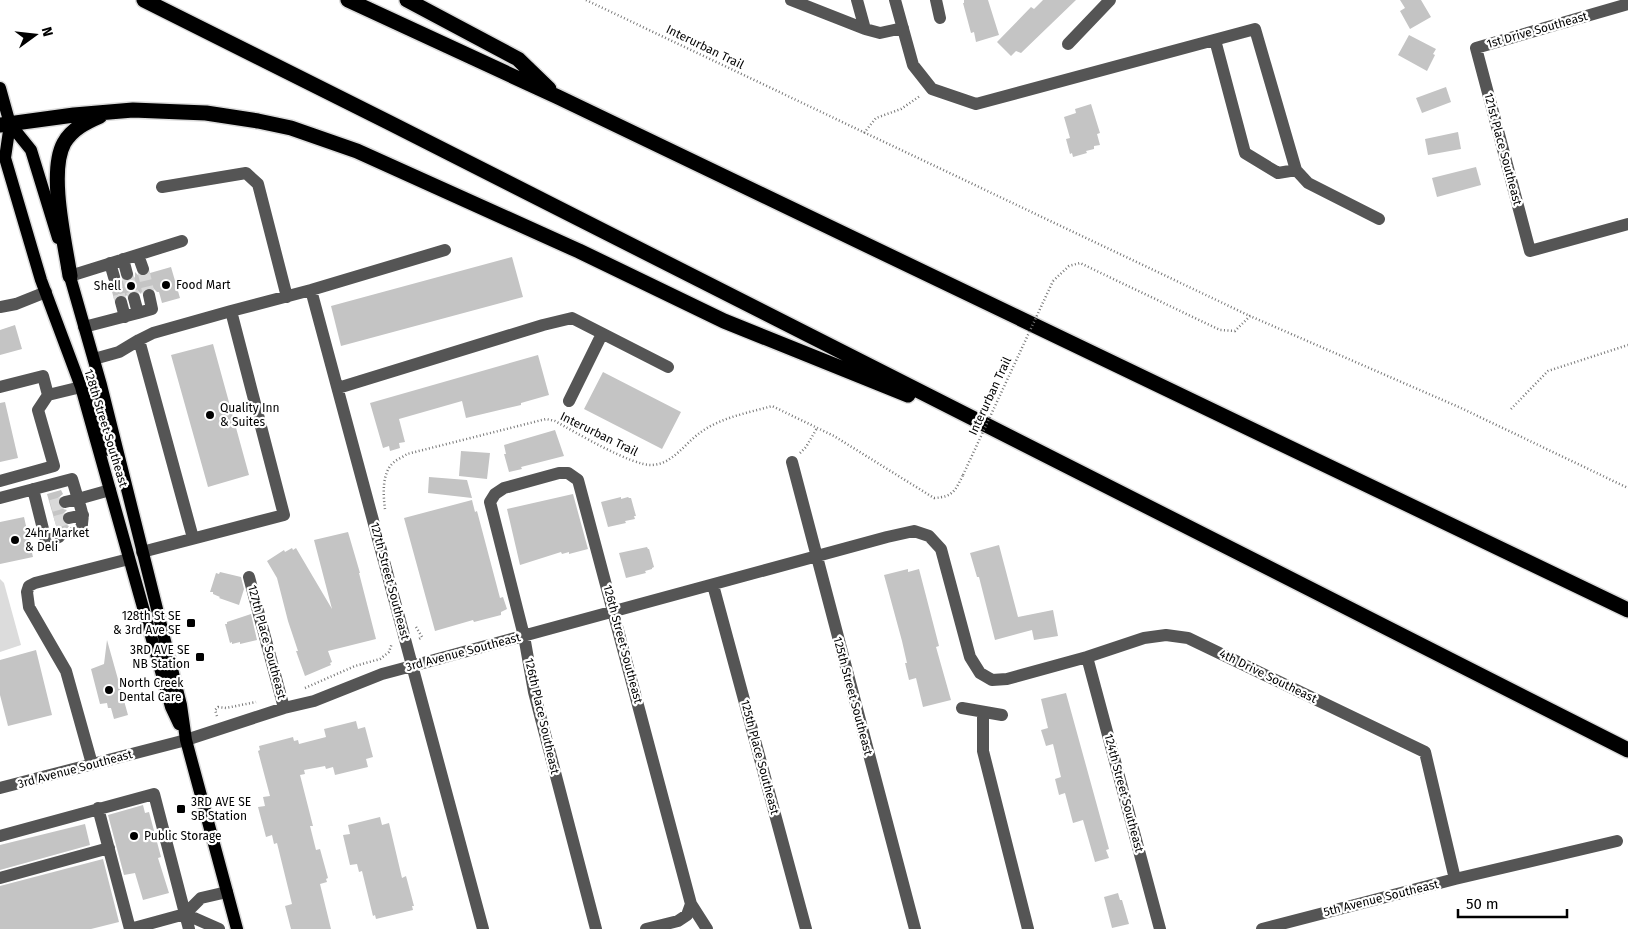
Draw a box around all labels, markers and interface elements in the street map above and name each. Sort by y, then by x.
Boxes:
street label: 1st Drive Southeast [1485,9,1590,51]
north arrow [10,10,60,60]
street label: Interurban Trail [664,22,747,72]
text: N [38,25,56,38]
street label: 121st Place Southeast [1481,91,1525,207]
place label: Food Mart [176,278,231,292]
place label: Shell [94,279,121,293]
marker: Food Mart [160,279,172,291]
marker: Shell [125,280,137,292]
street label: Interurban Trail [966,354,1014,437]
street label: 128th Street Southeast [81,367,131,489]
place label: Quality Inn & Suites [220,401,280,429]
marker: Quality Inn & Suites [204,409,216,421]
street label: Interurban Trail [558,409,641,459]
street label: 127th Street Southeast [368,521,413,642]
place label: 24hr Market & Deli [25,526,90,554]
marker: 24hr Market & Deli [9,534,21,546]
street label: 127th Place Southeast [245,583,289,701]
street label: 126th Street Southeast [600,583,646,706]
place label: 128th St SE & 3rd Ave SE [113,609,181,637]
marker: 128th St SE & 3rd Ave SE [185,617,197,629]
street label: 3rd Avenue Southeast [404,630,523,674]
street label: 125th Street Southeast [830,635,876,757]
place label: 3RD AVE SE NB Station [130,643,190,671]
street label: 4th Drive Southeast [1217,646,1320,706]
marker: 3RD AVE SE NB Station [194,651,206,663]
street label: 126th Place Southeast [522,657,562,776]
place label: North Creek Dental Care [119,676,184,704]
marker: North Creek Dental Care [103,684,115,696]
street label: 125th Place Southeast [738,698,782,817]
street label: 124th Street Southeast [1101,732,1147,854]
street label: 3rd Avenue Southeast [16,747,135,791]
place label: 3RD AVE SE SB Station [191,795,251,823]
marker: 3RD AVE SE SB Station [175,803,187,815]
place label: Public Storage [144,829,222,843]
marker: Public Storage [128,830,140,842]
street label: 5th Avenue Southeast [1322,877,1441,919]
scale bar [1458,886,1567,918]
text: 50 m [1466,895,1499,913]

